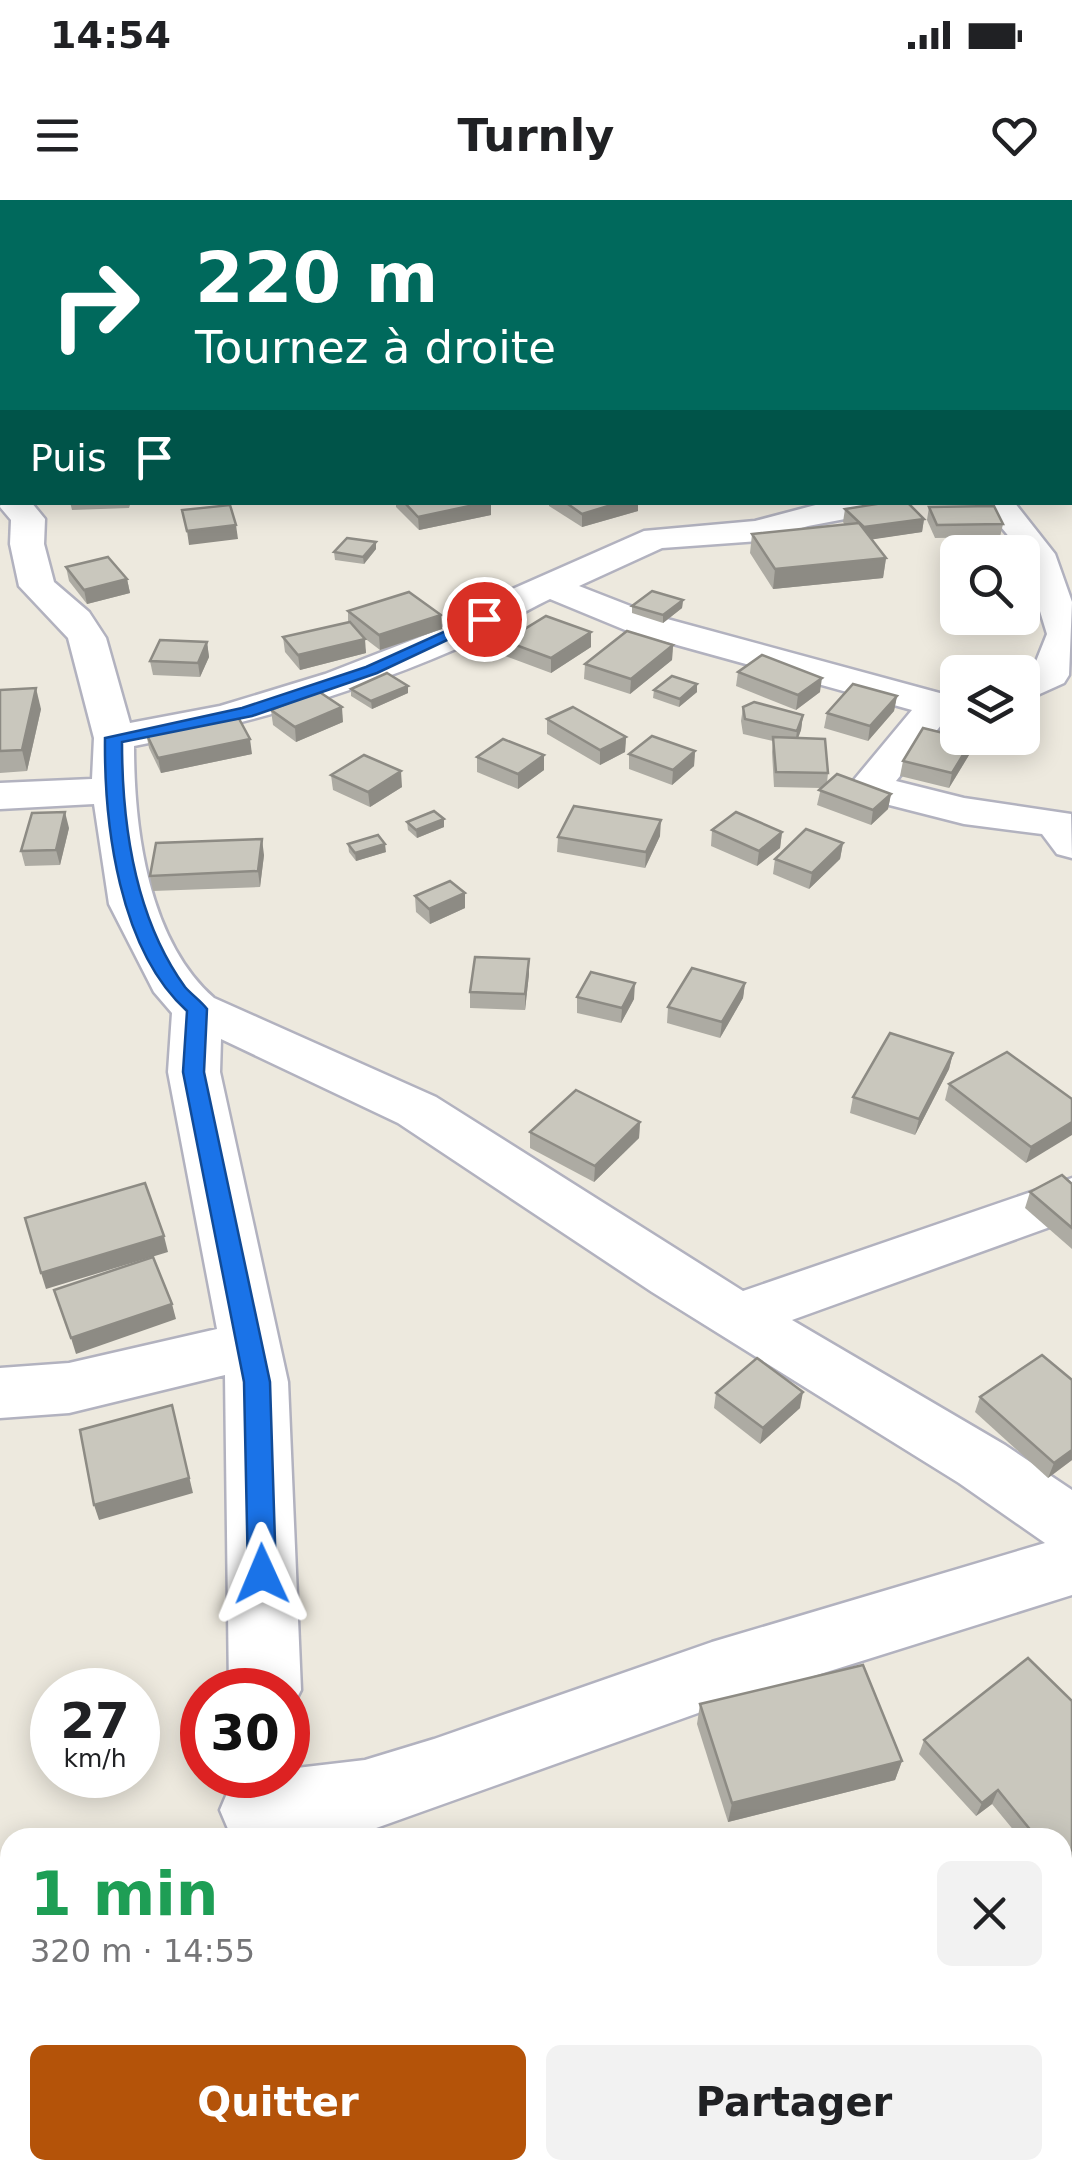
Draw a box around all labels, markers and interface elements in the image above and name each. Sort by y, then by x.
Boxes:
text: 14:54 [50,13,171,57]
icon: menu [30,108,85,163]
icon: heart [987,108,1042,163]
text: Turnly [458,109,614,162]
text: 220 m [195,237,438,319]
icon: right [30,240,160,370]
text: Tournez à droite [195,321,556,374]
icon: arrive [127,430,182,485]
text: Puis [30,436,107,480]
map controls [940,535,1040,755]
button: search [940,535,1040,635]
pin [442,577,527,662]
icon: arrive [457,592,512,647]
button: layers [940,655,1040,755]
position arrow [210,1522,314,1626]
speed limit sign: 30 [180,1668,310,1798]
text: 27 [60,1692,130,1750]
text: km/h [63,1744,127,1773]
text: 1 min [30,1859,218,1929]
button: close [937,1861,1042,1966]
text: 320 m · 14:55 [30,1932,255,1970]
button: Quitter [30,2045,526,2160]
button: Partager [546,2045,1042,2160]

